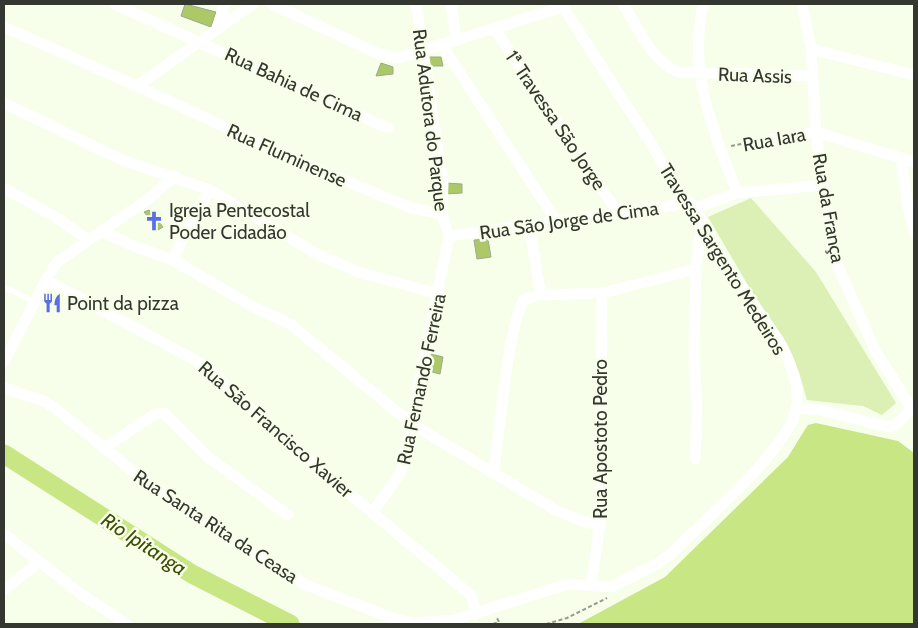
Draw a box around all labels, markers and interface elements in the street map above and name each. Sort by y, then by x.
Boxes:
street label: Rua Adutora do Parque [408,28,453,213]
street label: Rua Bahia de Cima [221,42,366,126]
street label: 1ª Travessa São Jorge [500,46,611,195]
street label: Rua Assis [718,63,792,88]
street label: Rua Fluminense [224,119,350,192]
street label: Rua Iara [741,123,807,156]
street label: Rua da França [808,151,849,265]
street label: Travessa Sargento Medeiros [654,159,791,359]
street label: Rua São Jorge de Cima [478,197,660,244]
place label: Igreja Pentecostal Poder Cidadão [169,199,310,244]
church icon: Igreja Pentecostal Poder Cidadão [143,210,165,232]
street label: Rua Fernando Ferreira [392,291,451,467]
restaurant icon: Point da pizza [41,292,63,314]
place label: Point da pizza [67,292,179,315]
street label: Rua São Francisco Xavier [194,356,358,503]
street label: Rua Apostoto Pedro [589,359,612,519]
street label: Rua Santa Rita da Ceasa [129,465,302,588]
water label: Rio Ipitanga [97,508,191,580]

